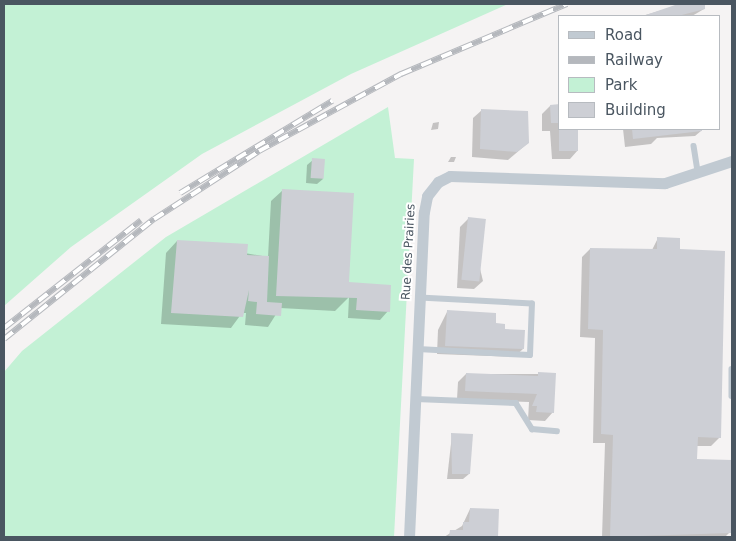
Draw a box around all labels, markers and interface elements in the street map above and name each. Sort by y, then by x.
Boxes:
legend [558,15,721,130]
text: Road [605,26,643,44]
text: Railway [605,51,663,69]
text: Park [605,76,637,94]
text: Building [605,101,666,119]
street label: Rue des Prairies [399,204,419,300]

